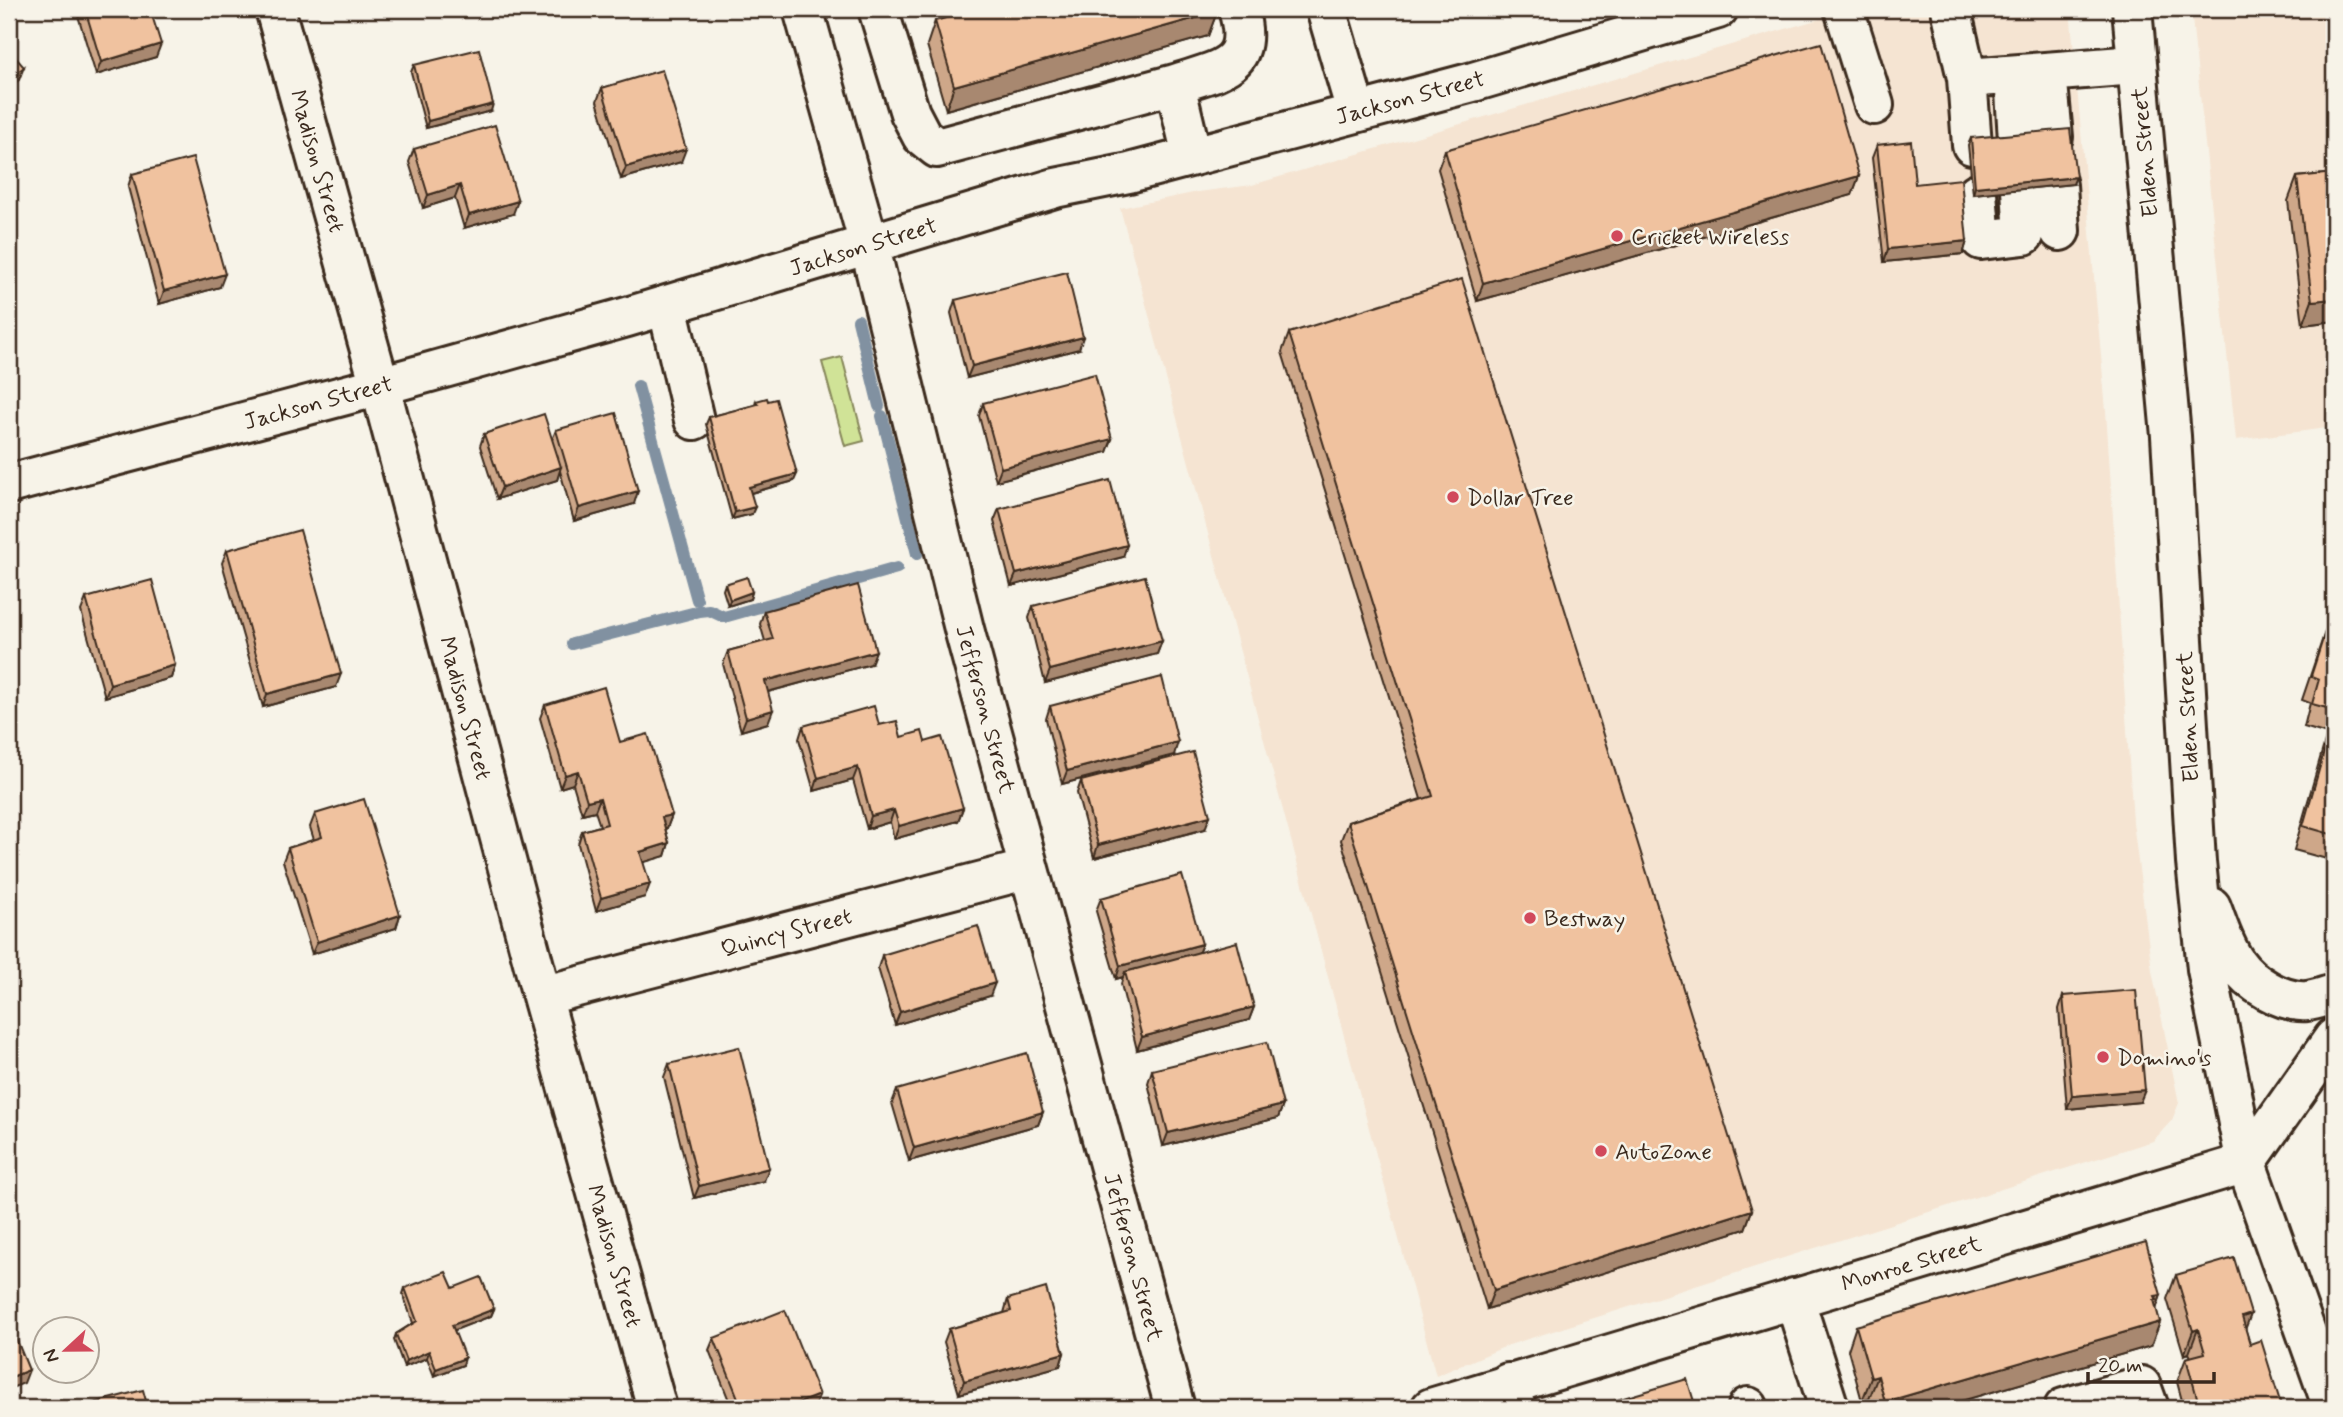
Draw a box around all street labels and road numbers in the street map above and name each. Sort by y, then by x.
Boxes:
street label: Jackson Street [1333,65,1488,133]
street label: Elden Street [2125,85,2167,218]
street label: Madison Street [281,87,351,236]
street label: Jackson Street [786,211,941,285]
street label: Jackson Street [241,370,396,438]
street label: Jefferson Street [947,622,1021,797]
street label: Madison Street [431,634,498,783]
street label: Elden Street [2171,650,2207,783]
street label: Quincy Street [718,902,855,966]
street label: Jefferson Street [1095,1170,1169,1345]
street label: Madison Street [578,1182,648,1331]
street label: Monroe Street [1838,1229,1986,1300]

